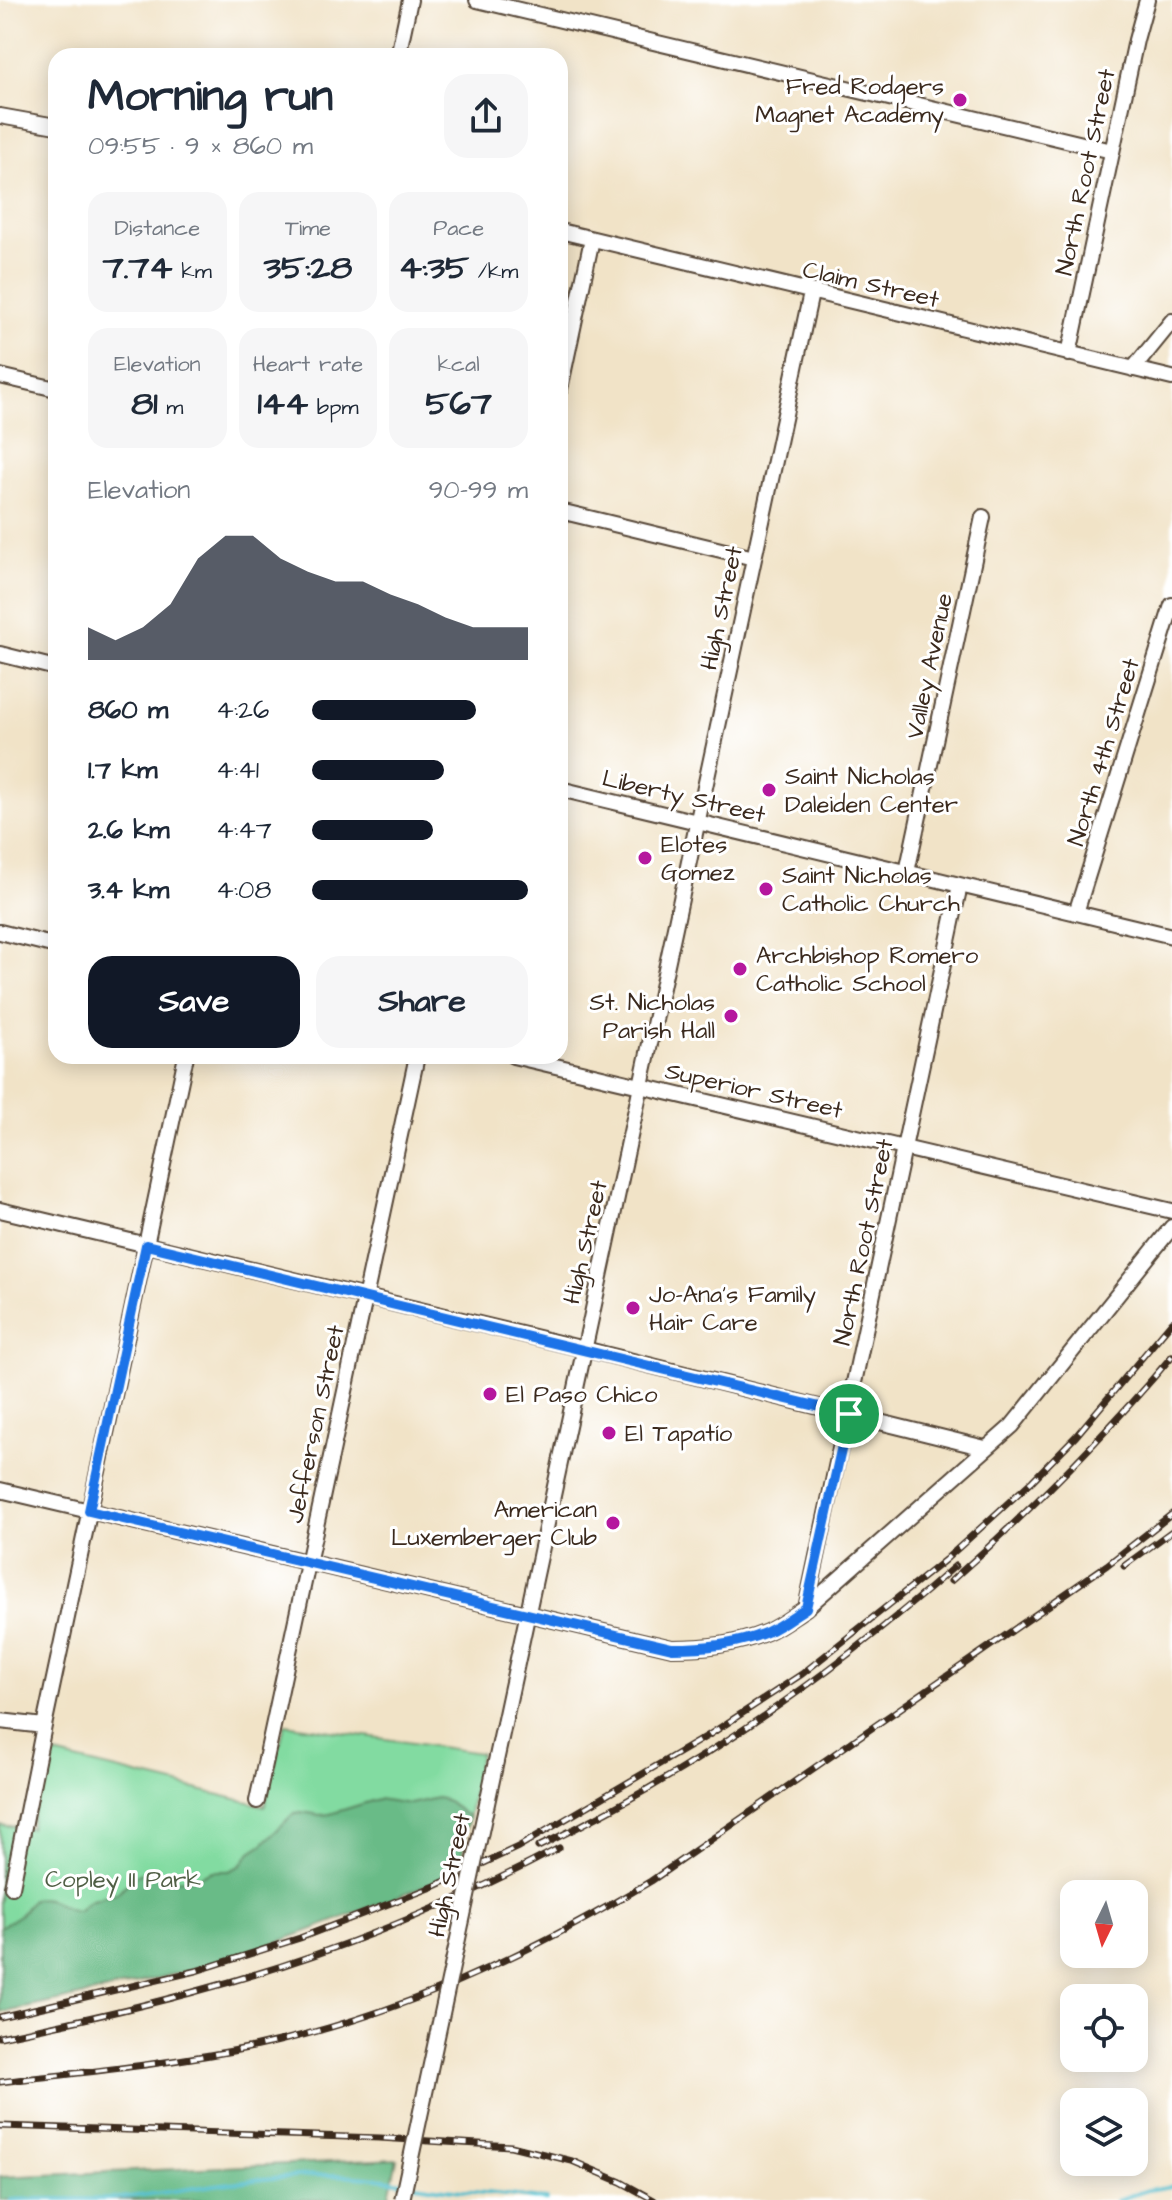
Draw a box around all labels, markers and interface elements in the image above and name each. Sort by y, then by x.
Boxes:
street label: North Root Street [1047,65,1125,279]
text: Morning run [88,67,333,128]
place label: Fred Rodgers Magnet Academy [755,70,944,133]
button: share [444,74,528,158]
marker: Fred Rodgers Magnet Academy [951,91,969,109]
text: 09:55 · 9 × 860 m [88,128,313,164]
text: Distance [115,213,200,244]
text: Time [285,213,331,244]
text: Pace [433,213,484,244]
text: 7.74 [103,244,172,292]
text: 35:28 [264,244,352,292]
text: 4:35 [399,244,469,292]
street label: Claim Street [799,253,943,317]
text: km [172,256,212,287]
text: /km [469,256,519,287]
text: Elevation [114,349,201,380]
text: Heart rate [253,349,363,380]
text: kcal [438,349,480,380]
text: 81 [131,380,158,428]
text: 144 [257,380,308,428]
text: 567 [426,380,492,428]
text: m [158,392,184,423]
text: bpm [308,392,359,423]
text: Elevation [88,472,190,508]
text: 90–99 m [428,472,528,508]
street label: High Street [692,543,753,674]
street label: Valley Avenue [898,590,963,743]
street label: North 4th Street [1059,654,1149,850]
text: 860 m [88,692,168,728]
text: 4:26 [216,692,269,728]
text: 1.7 km [88,752,158,788]
text: 4:41 [216,752,259,788]
place label: Saint Nicholas Daleiden Center [785,760,958,822]
street label: Liberty Street [599,762,769,833]
marker: Saint Nicholas Daleiden Center [760,781,778,799]
text: 2.6 km [88,812,169,848]
text: 4:47 [216,812,272,848]
place label: Elotes Gomez [661,828,735,890]
marker: Elotes Gomez [636,849,654,867]
place label: Saint Nicholas Catholic Church [782,859,960,921]
text: 3.4 km [88,872,169,908]
text: 4:08 [216,872,271,908]
marker: Saint Nicholas Catholic Church [757,880,775,898]
place label: Archbishop Romero Catholic School [756,939,979,1001]
button: Save [88,956,300,1048]
button: Share [316,956,528,1048]
marker: Archbishop Romero Catholic School [731,960,749,978]
place label: St. Nicholas Parish Hall [590,986,715,1048]
marker: St. Nicholas Parish Hall [722,1007,740,1025]
street label: Superior Street [662,1054,846,1128]
street label: North Root Street [825,1135,903,1349]
street label: High Street [555,1177,618,1308]
place label: Jo-Ana's Family Hair Care [649,1278,816,1340]
marker: Jo-Ana's Family Hair Care [624,1299,642,1317]
street label: Jefferson Street [278,1322,354,1526]
place label: El Paso Chico [506,1378,658,1412]
pin [815,1380,883,1448]
marker: El Paso Chico [481,1385,499,1403]
icon: arrive [827,1392,871,1436]
place label: El Tapatío [625,1417,733,1451]
marker: El Tapatío [600,1424,618,1442]
place label: American Luxemberger Club [391,1493,598,1556]
marker: American Luxemberger Club [604,1514,622,1532]
street label: High Street [420,1810,481,1941]
park label: Copley II Park [45,1863,201,1898]
north arrow [1060,1880,1148,1968]
map controls [1060,1880,1148,2176]
button: locate [1060,1984,1148,2072]
button: layers [1060,2088,1148,2176]

